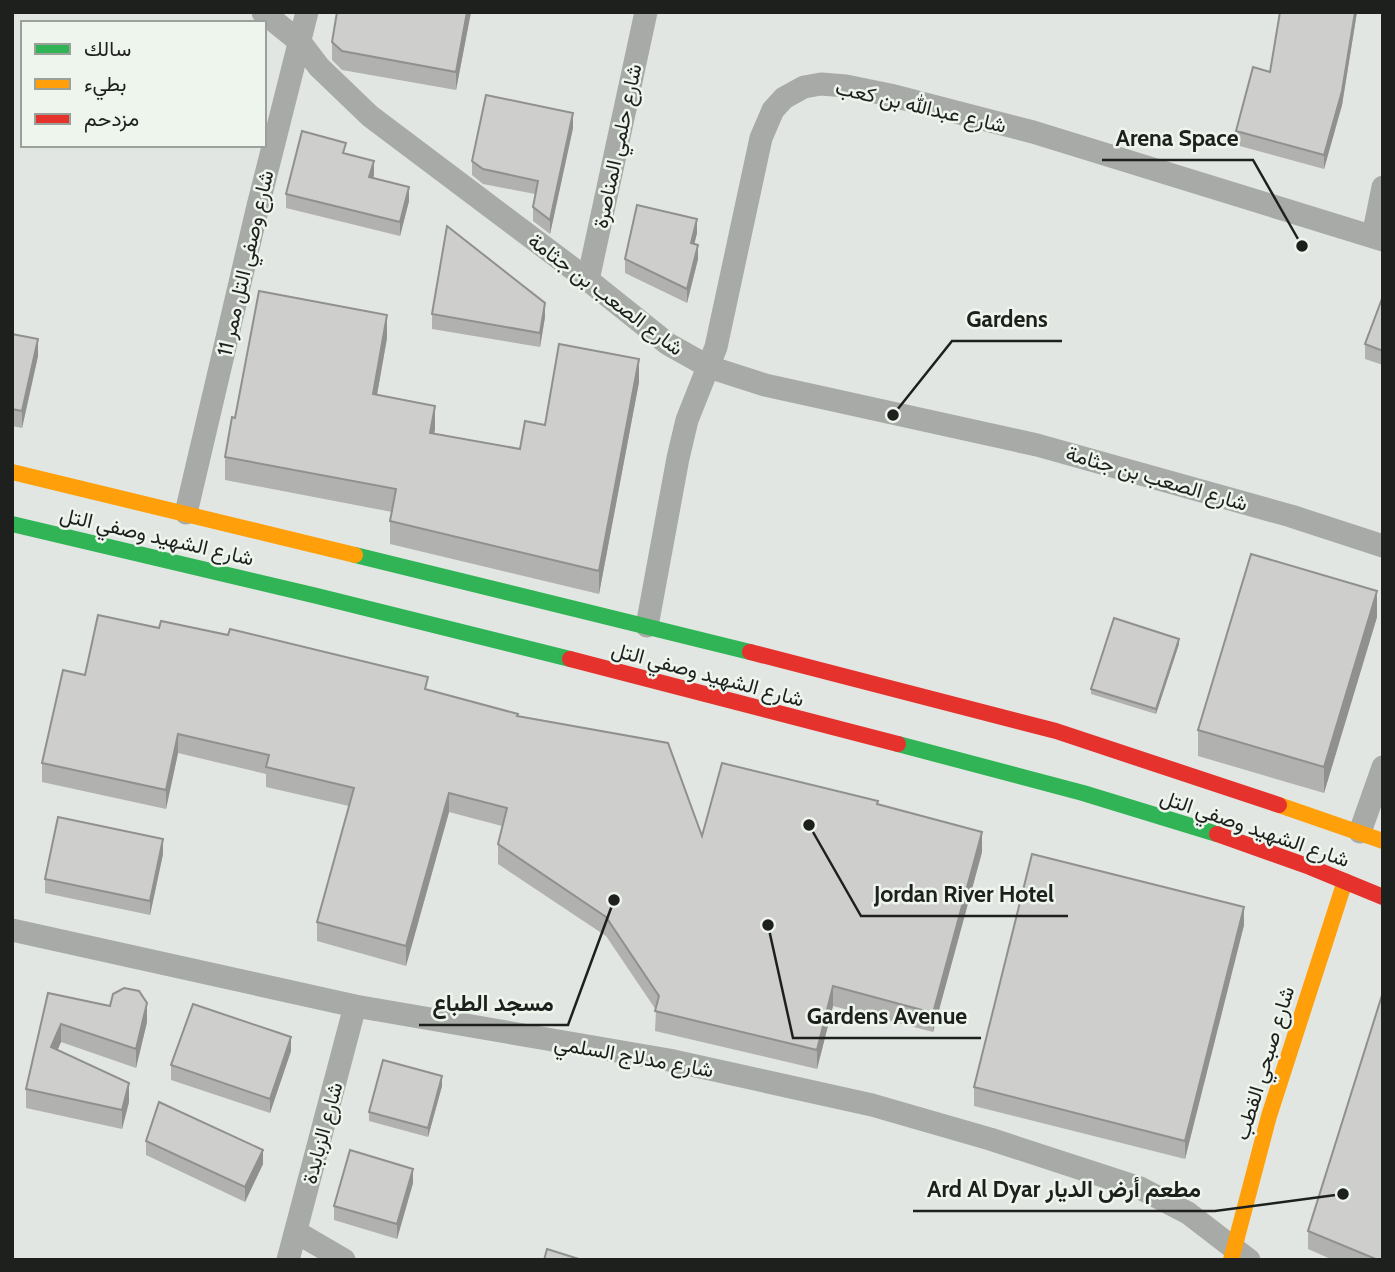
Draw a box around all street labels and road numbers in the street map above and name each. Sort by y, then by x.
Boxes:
street label: شارع حلمي المناصرة [587,61,652,232]
street label: شارع عبدالله بن كعب [833,74,1009,140]
street label: شارع وصفي التل ممر 11 [211,168,283,360]
street label: شارع الصعب بن جثامة [522,227,689,362]
street label: شارع الصعب بن جثامة [1063,440,1251,518]
street label: شارع الشهيد وصفي التل [56,502,256,575]
street label: شارع الشهيد وصفي التل [608,636,807,717]
street label: شارع الشهيد وصفي التل [1156,784,1353,877]
street label: شارع صبحي القطب [1229,983,1304,1144]
street label: شارع مدلاج السلمي [552,1030,716,1087]
street label: شارع الزبابدة [296,1079,350,1187]

